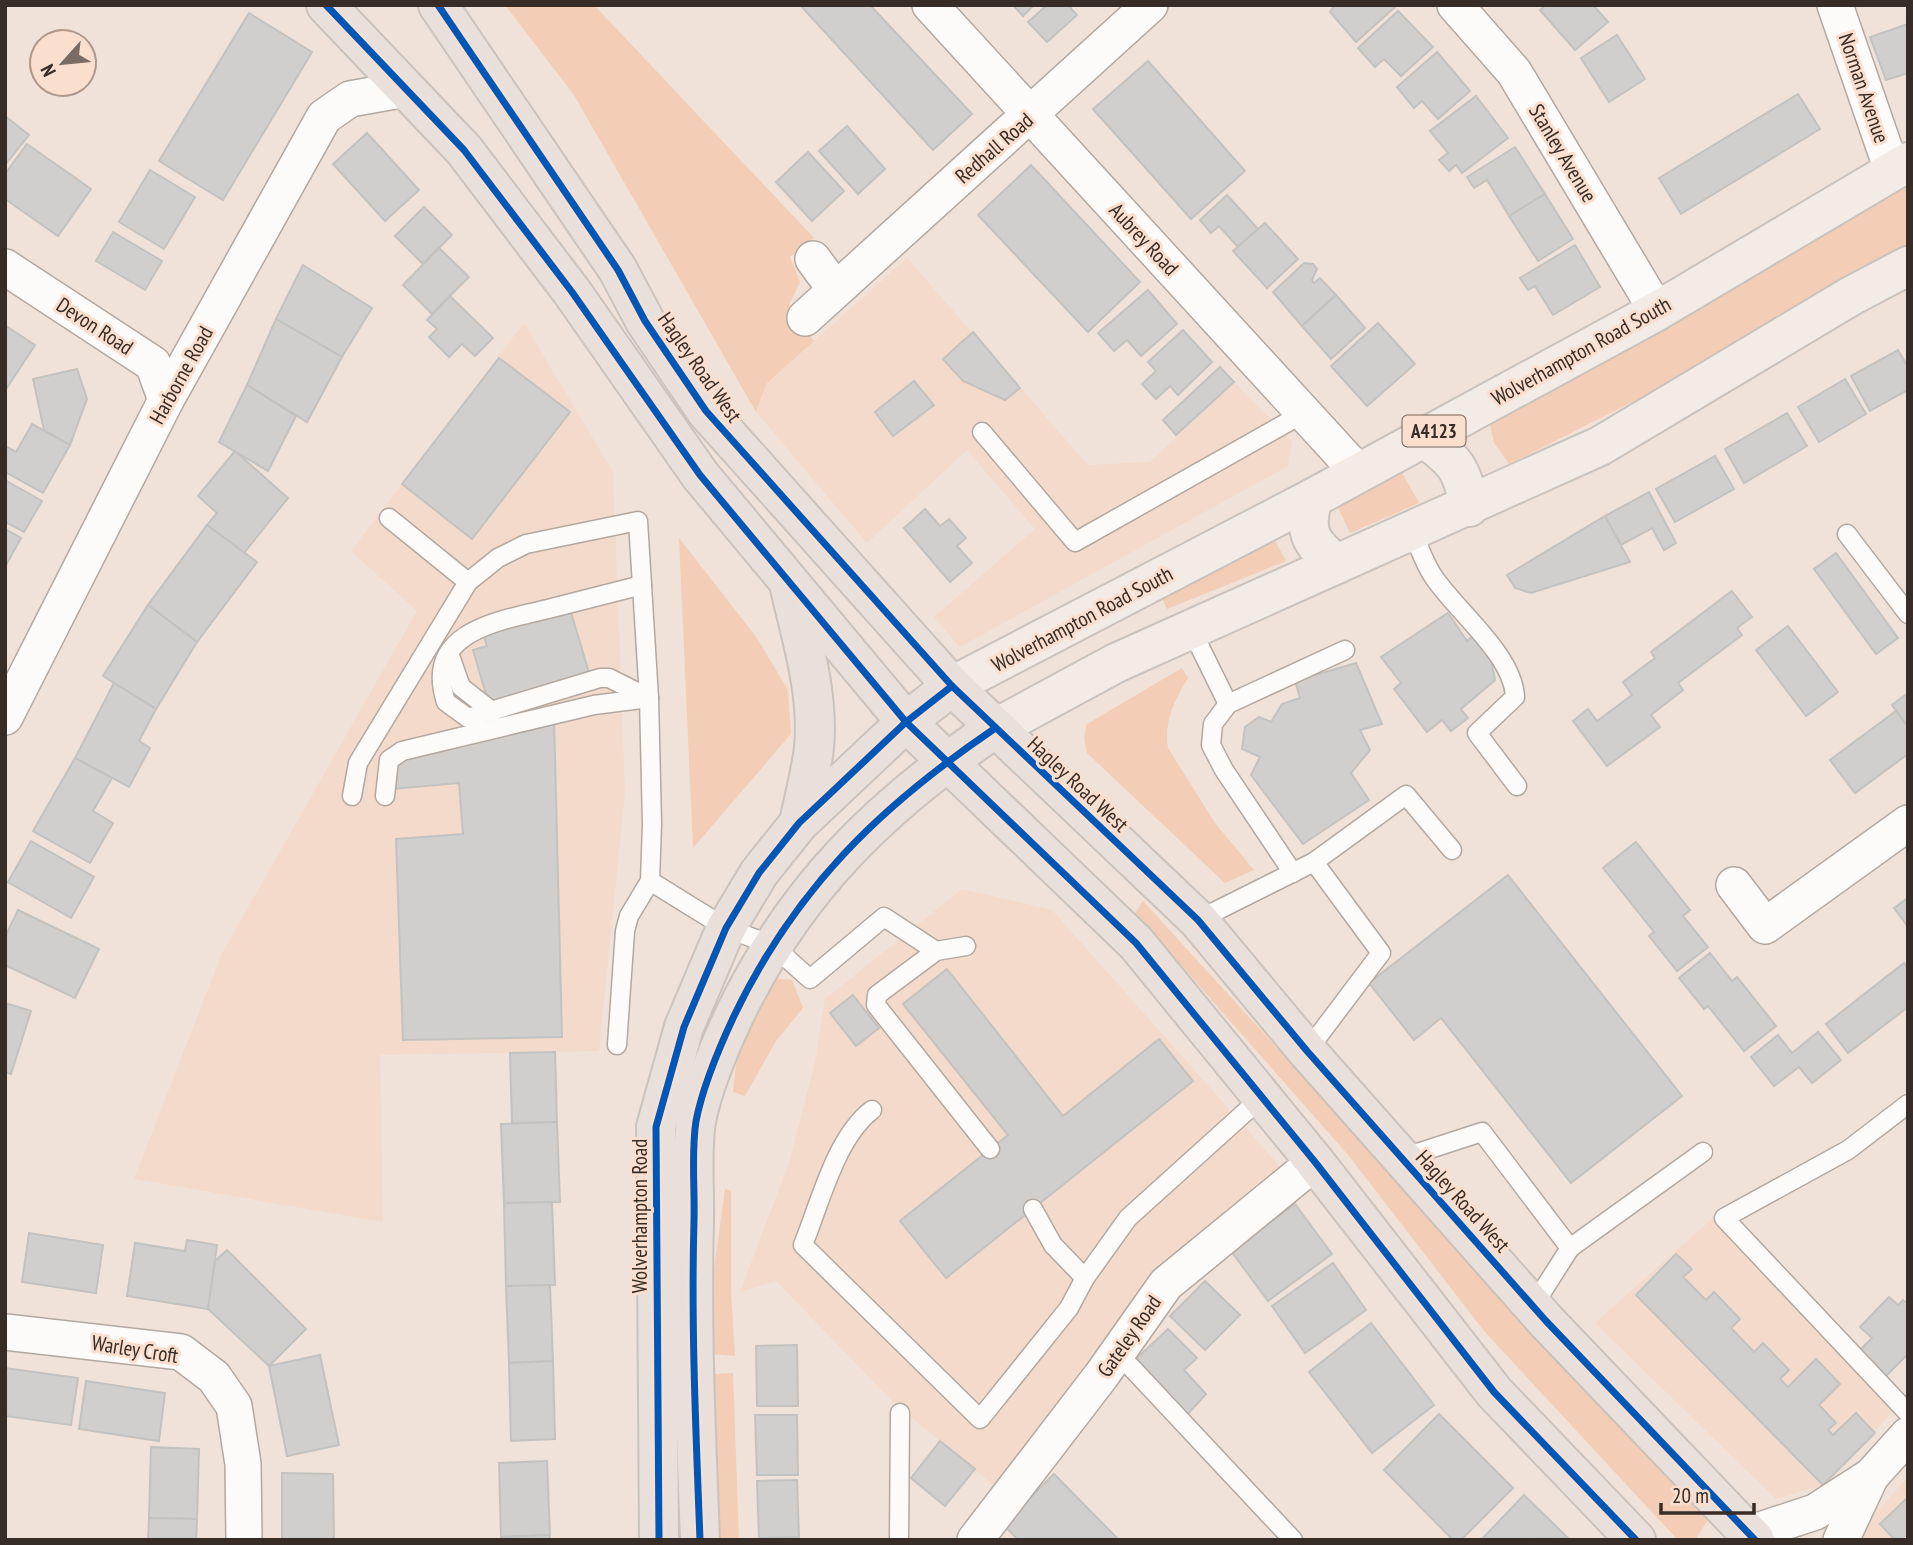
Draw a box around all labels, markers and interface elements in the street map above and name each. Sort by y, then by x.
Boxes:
north arrow [28,28,98,98]
street label: Norman Avenue [1833,30,1895,146]
text: N [35,61,61,81]
street label: Stanley Avenue [1523,99,1603,207]
street label: Redhall Road [949,107,1039,189]
street label: Aubrey Road [1104,197,1184,281]
street label: Wolverhampton Road South [1486,290,1676,412]
street label: Devon Road [52,291,138,361]
street label: Hagley Road West [652,307,748,428]
street label: Harborne Road [143,321,219,429]
road number: A4123 [1402,416,1466,446]
street label: Wolverhampton Road South [987,560,1177,678]
street label: Hagley Road West [1022,730,1134,838]
street label: Wolverhampton Road [626,1139,653,1293]
street label: Hagley Road West [1410,1144,1516,1258]
street label: Gateley Road [1091,1290,1167,1382]
street label: Warley Croft [90,1329,180,1369]
scale bar [1661,1472,1754,1516]
text: 20 m [1672,1482,1709,1509]

